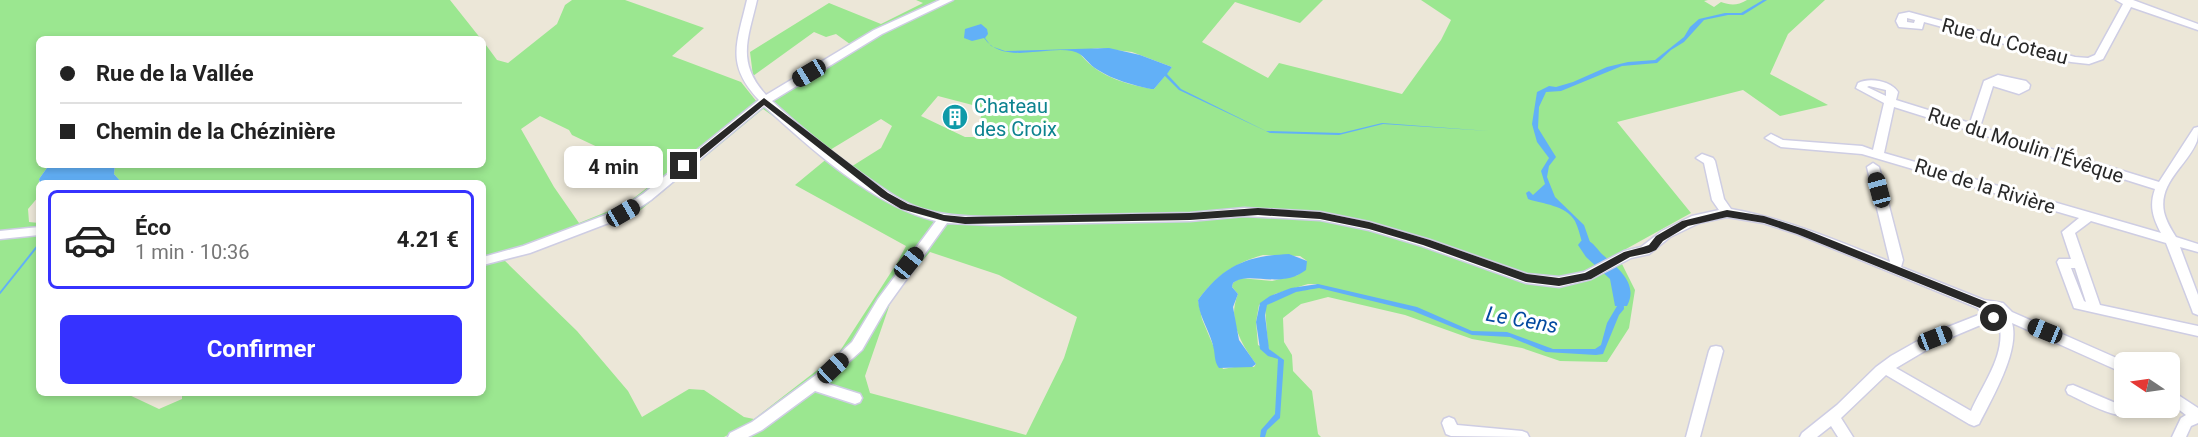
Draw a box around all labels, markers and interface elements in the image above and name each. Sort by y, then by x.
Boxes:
street label: Rue du Coteau [1939,13,2071,69]
car [789,56,829,90]
text: Rue de la Vallée [96,61,254,86]
place label: Chateau des Croix [974,94,1057,141]
building icon: Chateau des Croix [940,102,970,132]
street label: Rue du Moulin l'Évêque [1925,102,2127,188]
text: Chemin de la Chézinière [96,119,335,144]
callout: 4 min [564,145,663,187]
route end [670,152,697,179]
street label: Rue de la Rivière [1912,153,2058,219]
text: 4 min [588,155,639,179]
car [1866,170,1892,210]
car [603,196,643,230]
icon: car [63,213,117,267]
text: Éco [135,215,171,240]
text: 4.21 € [397,227,459,252]
text: 1 min · 10:36 [135,240,250,264]
car [891,243,927,283]
water label: Le Cens [1484,302,1560,338]
route start [1980,304,2007,331]
button: Confirmer [60,315,462,384]
car [2025,316,2065,346]
car [1915,323,1955,353]
car [814,349,852,387]
north arrow [2114,352,2180,418]
map controls [2114,352,2180,418]

